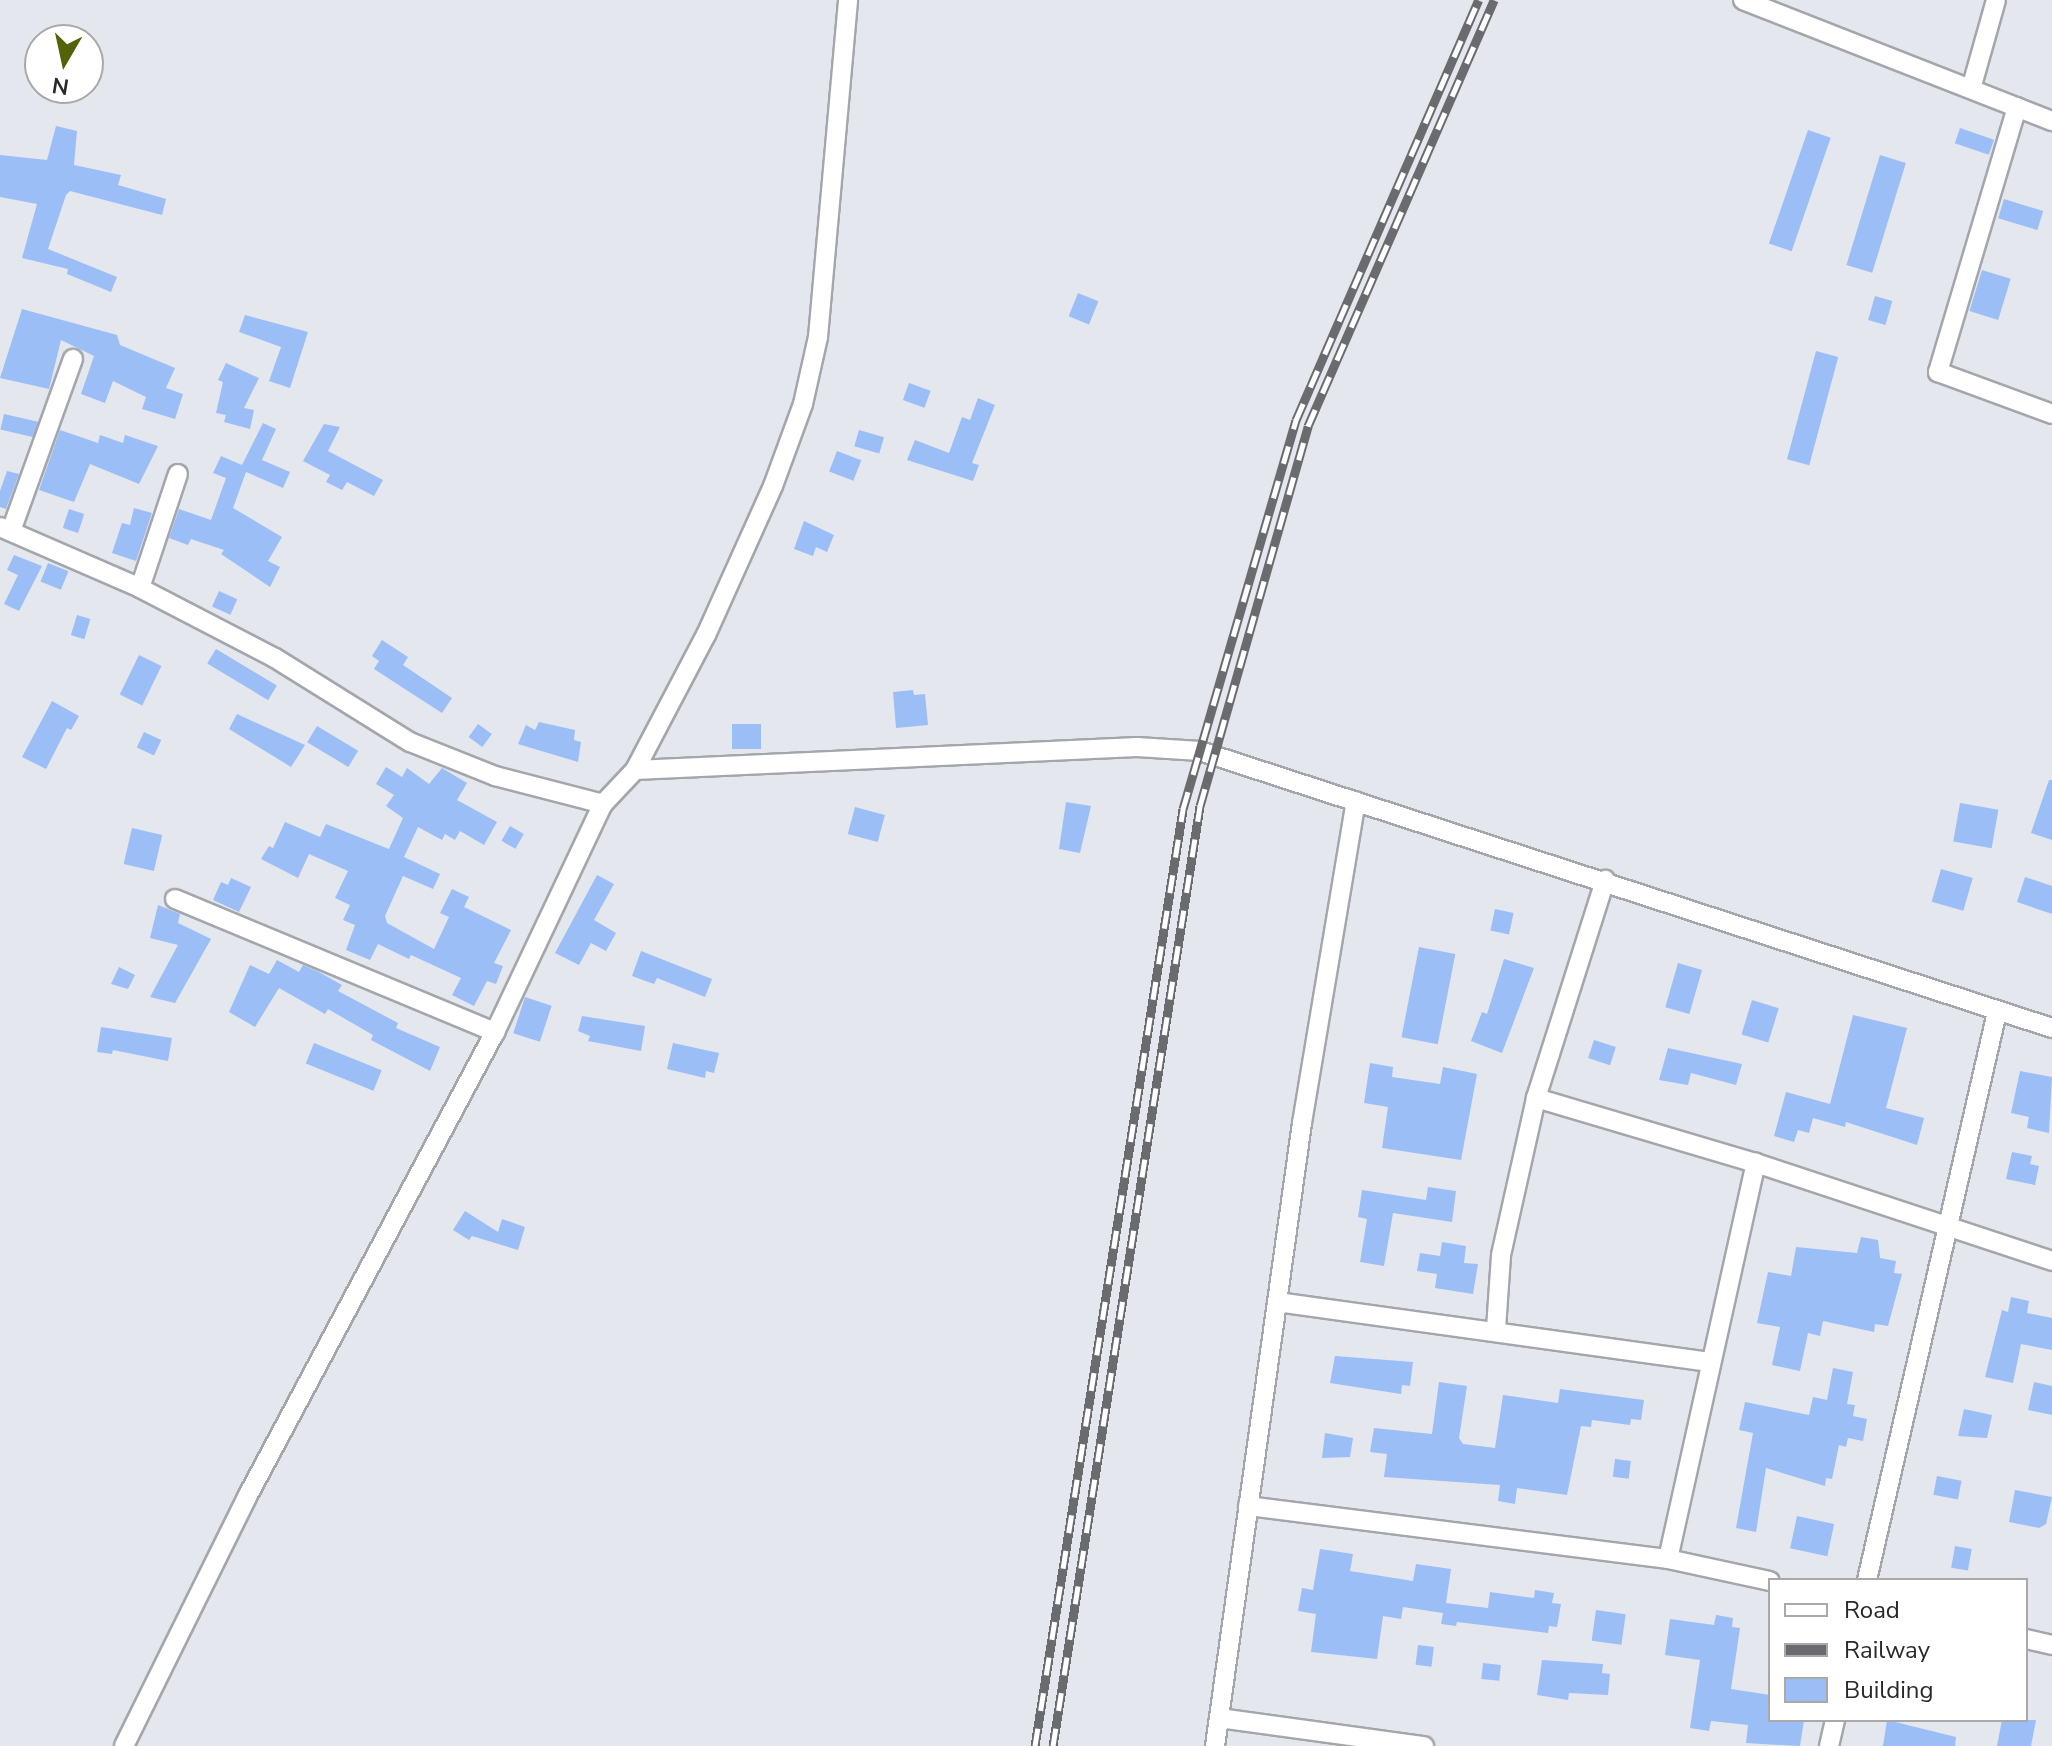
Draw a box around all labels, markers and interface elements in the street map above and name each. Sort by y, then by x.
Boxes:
north arrow [24,24,104,104]
text: N [50,70,71,102]
legend [1768,1578,2028,1722]
text: Road [1844,1594,1900,1626]
text: Railway [1844,1634,1930,1666]
text: Building [1844,1674,1934,1706]

